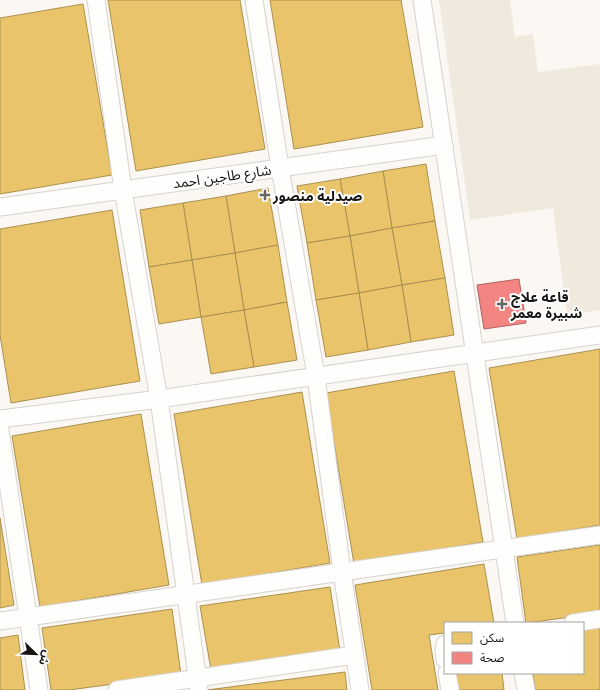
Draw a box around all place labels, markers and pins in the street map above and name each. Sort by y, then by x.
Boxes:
place label: صيدلية منصور [272,186,363,205]
marker: صيدلية منصور [260,190,270,200]
place label: قاعة علاج شبيرة معمر [510,287,582,322]
marker: قاعة علاج شبيرة معمر [496,298,508,310]

